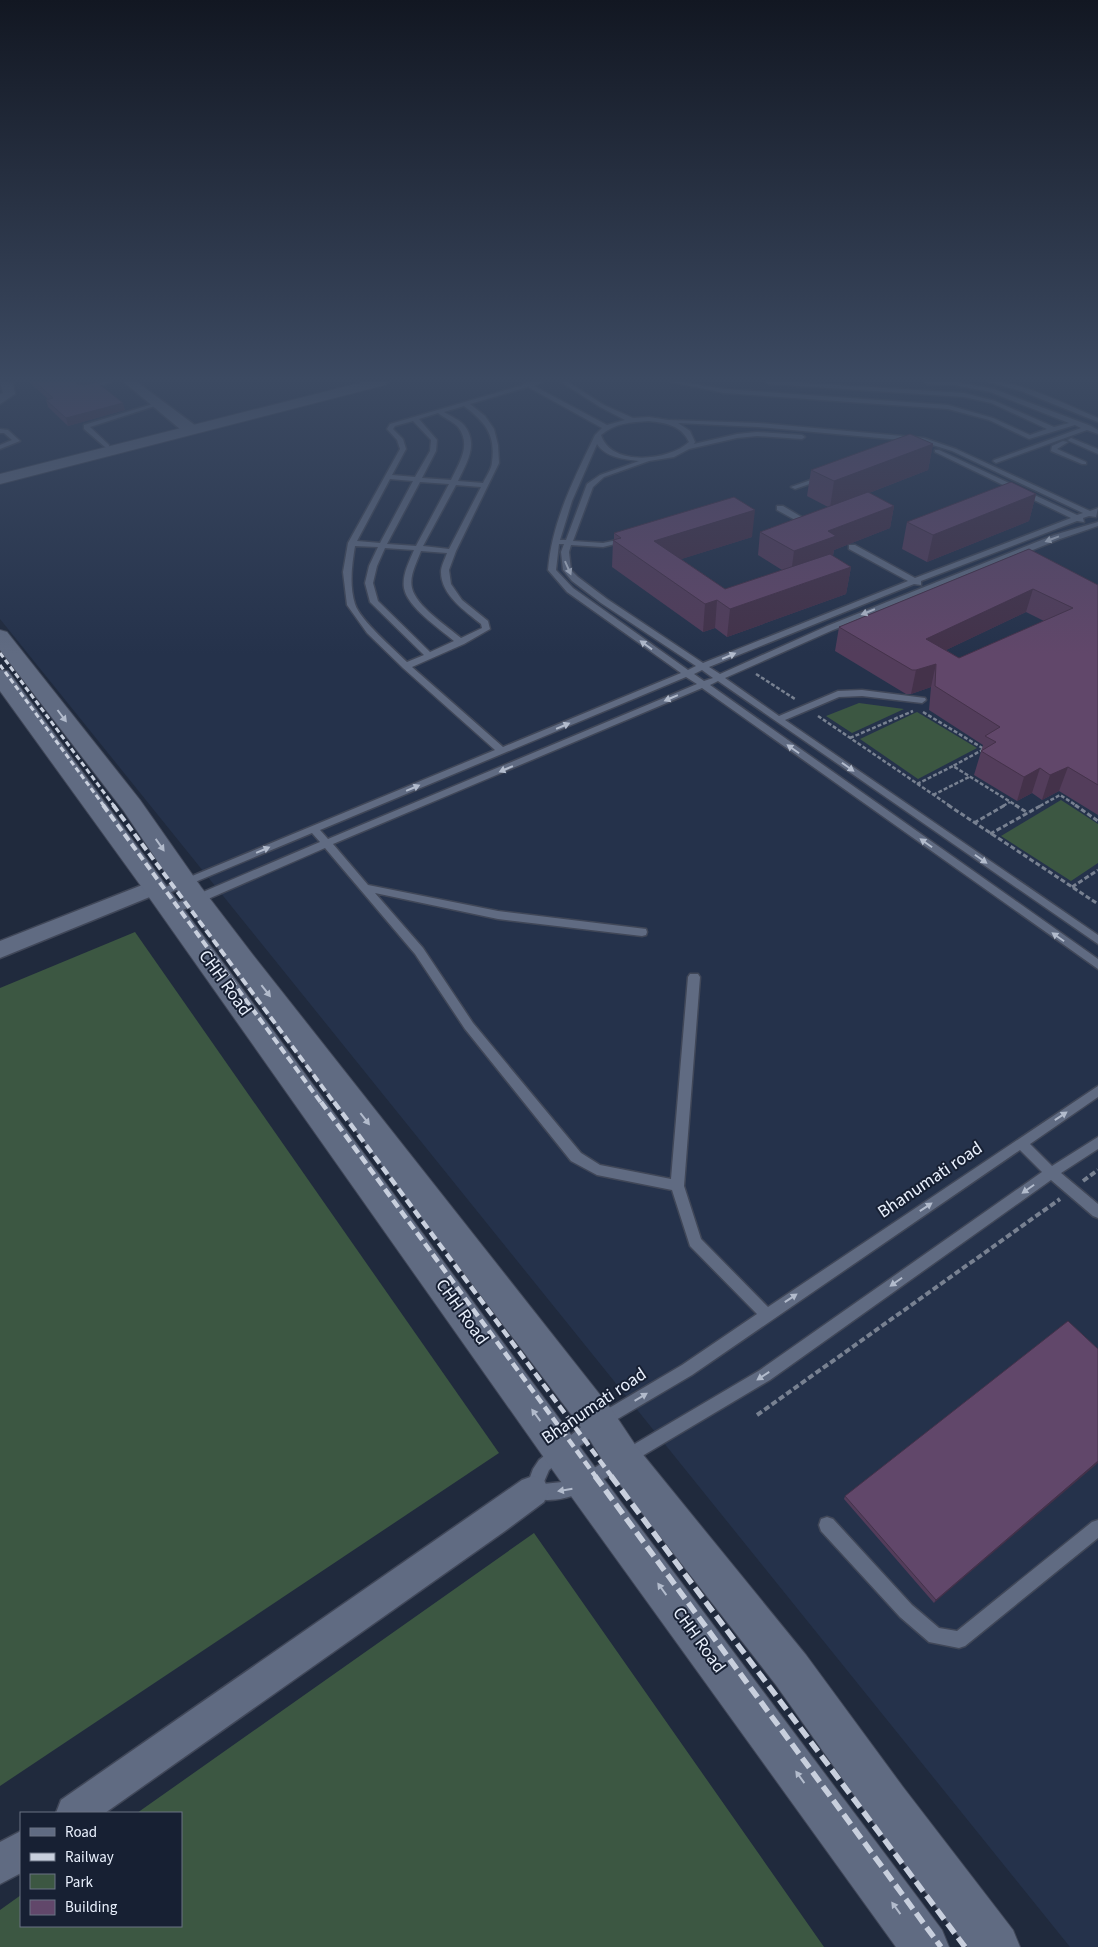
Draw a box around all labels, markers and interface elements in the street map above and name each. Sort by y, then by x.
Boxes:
one-way arrow [1044,535,1059,543]
one-way arrow [564,560,573,575]
one-way arrow [861,609,875,617]
one-way arrow [639,640,653,650]
one-way arrow [722,652,736,660]
one-way arrow [664,695,678,703]
one-way arrow [56,709,67,722]
one-way arrow [556,722,571,730]
one-way arrow [787,744,800,754]
one-way arrow [841,762,854,772]
one-way arrow [499,765,513,773]
one-way arrow [406,784,421,792]
one-way arrow [155,838,165,852]
one-way arrow [919,838,933,848]
one-way arrow [256,846,270,854]
one-way arrow [974,854,988,864]
one-way arrow [1051,932,1065,942]
street label: CHH Road [193,945,257,1021]
one-way arrow [261,984,271,998]
one-way arrow [1054,1112,1067,1121]
one-way arrow [360,1113,371,1126]
street label: Bhanumati road [873,1136,987,1224]
one-way arrow [1022,1184,1035,1194]
one-way arrow [919,1203,933,1212]
street label: CHH Road [430,1274,494,1350]
one-way arrow [889,1277,903,1287]
one-way arrow [785,1294,798,1303]
street label: Bhanumati road [537,1362,651,1450]
one-way arrow [756,1371,769,1381]
one-way arrow [634,1393,647,1402]
one-way arrow [531,1408,541,1422]
one-way arrow [556,1486,572,1494]
one-way arrow [657,1583,667,1596]
street label: CHH Road [667,1602,731,1678]
one-way arrow [795,1770,805,1784]
legend [20,1812,182,1927]
text: Road [65,1822,97,1843]
text: Railway [65,1847,114,1868]
text: Park [65,1872,94,1893]
text: Building [65,1897,118,1918]
one-way arrow [891,1901,901,1915]

